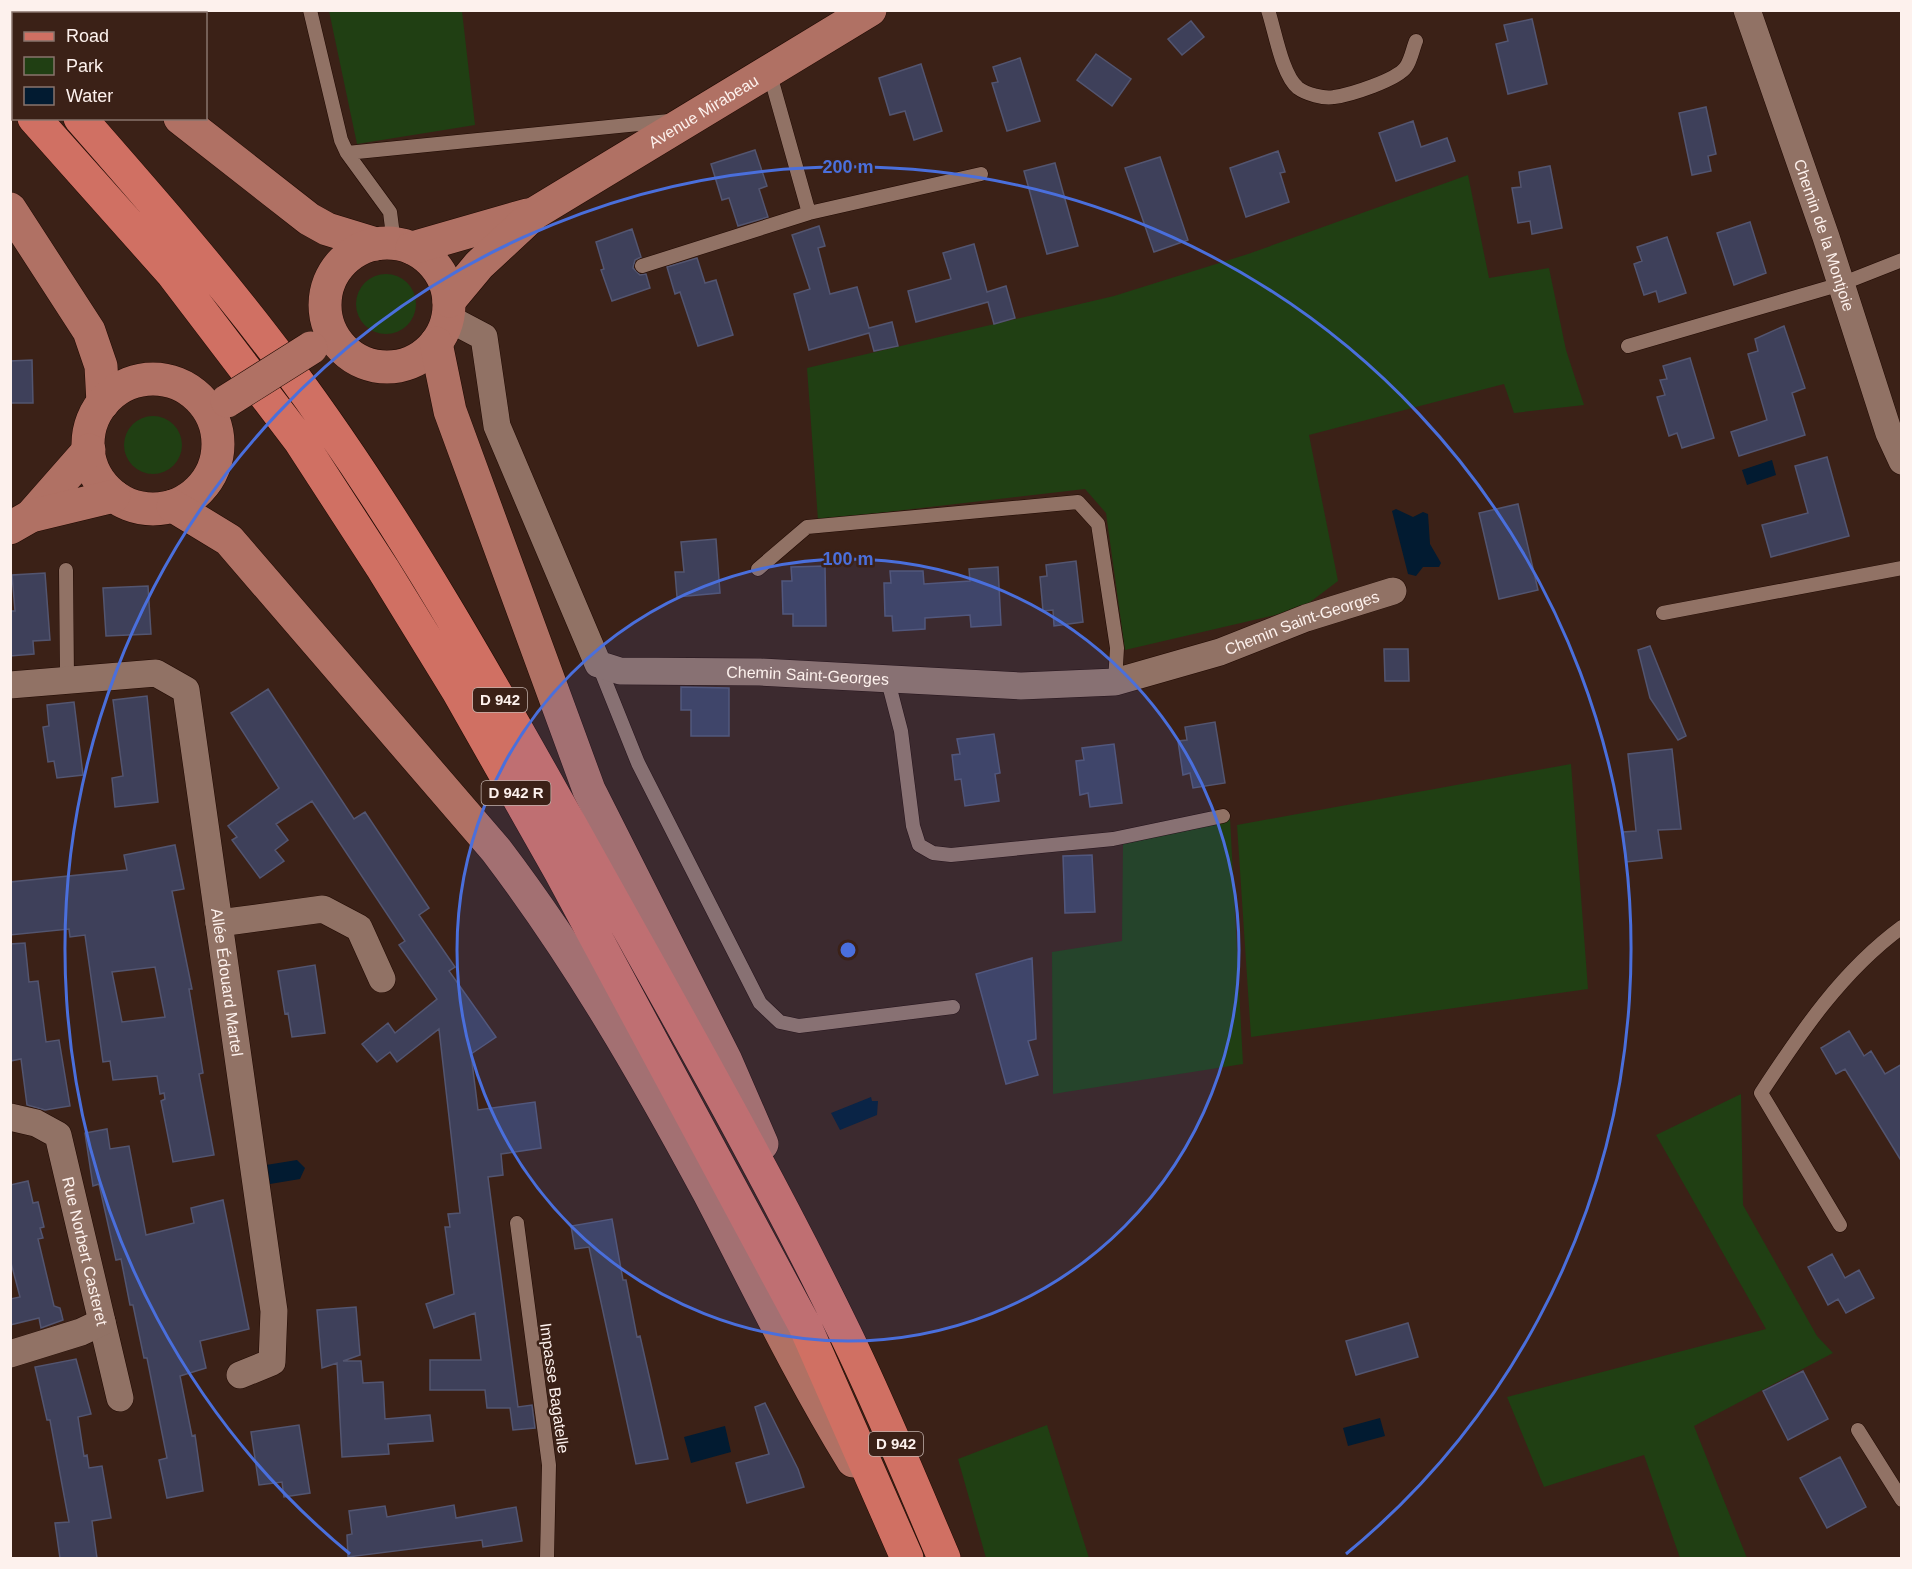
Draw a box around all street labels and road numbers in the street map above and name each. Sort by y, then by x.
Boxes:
street label: Avenue Mirabeau [646,72,761,151]
street label: Chemin de la Montjoie [1791,157,1857,313]
street label: Chemin Saint-Georges [1222,588,1381,658]
street label: Chemin Saint-Georges [726,664,889,688]
road number: D 942 [473,688,527,712]
road number: D 942 R [482,781,550,805]
street label: Allée Édouard Martel [208,907,246,1057]
street label: Rue Norbert Casteret [59,1175,111,1328]
street label: Impasse Bagatelle [537,1322,572,1455]
road number: D 942 [869,1432,923,1456]

